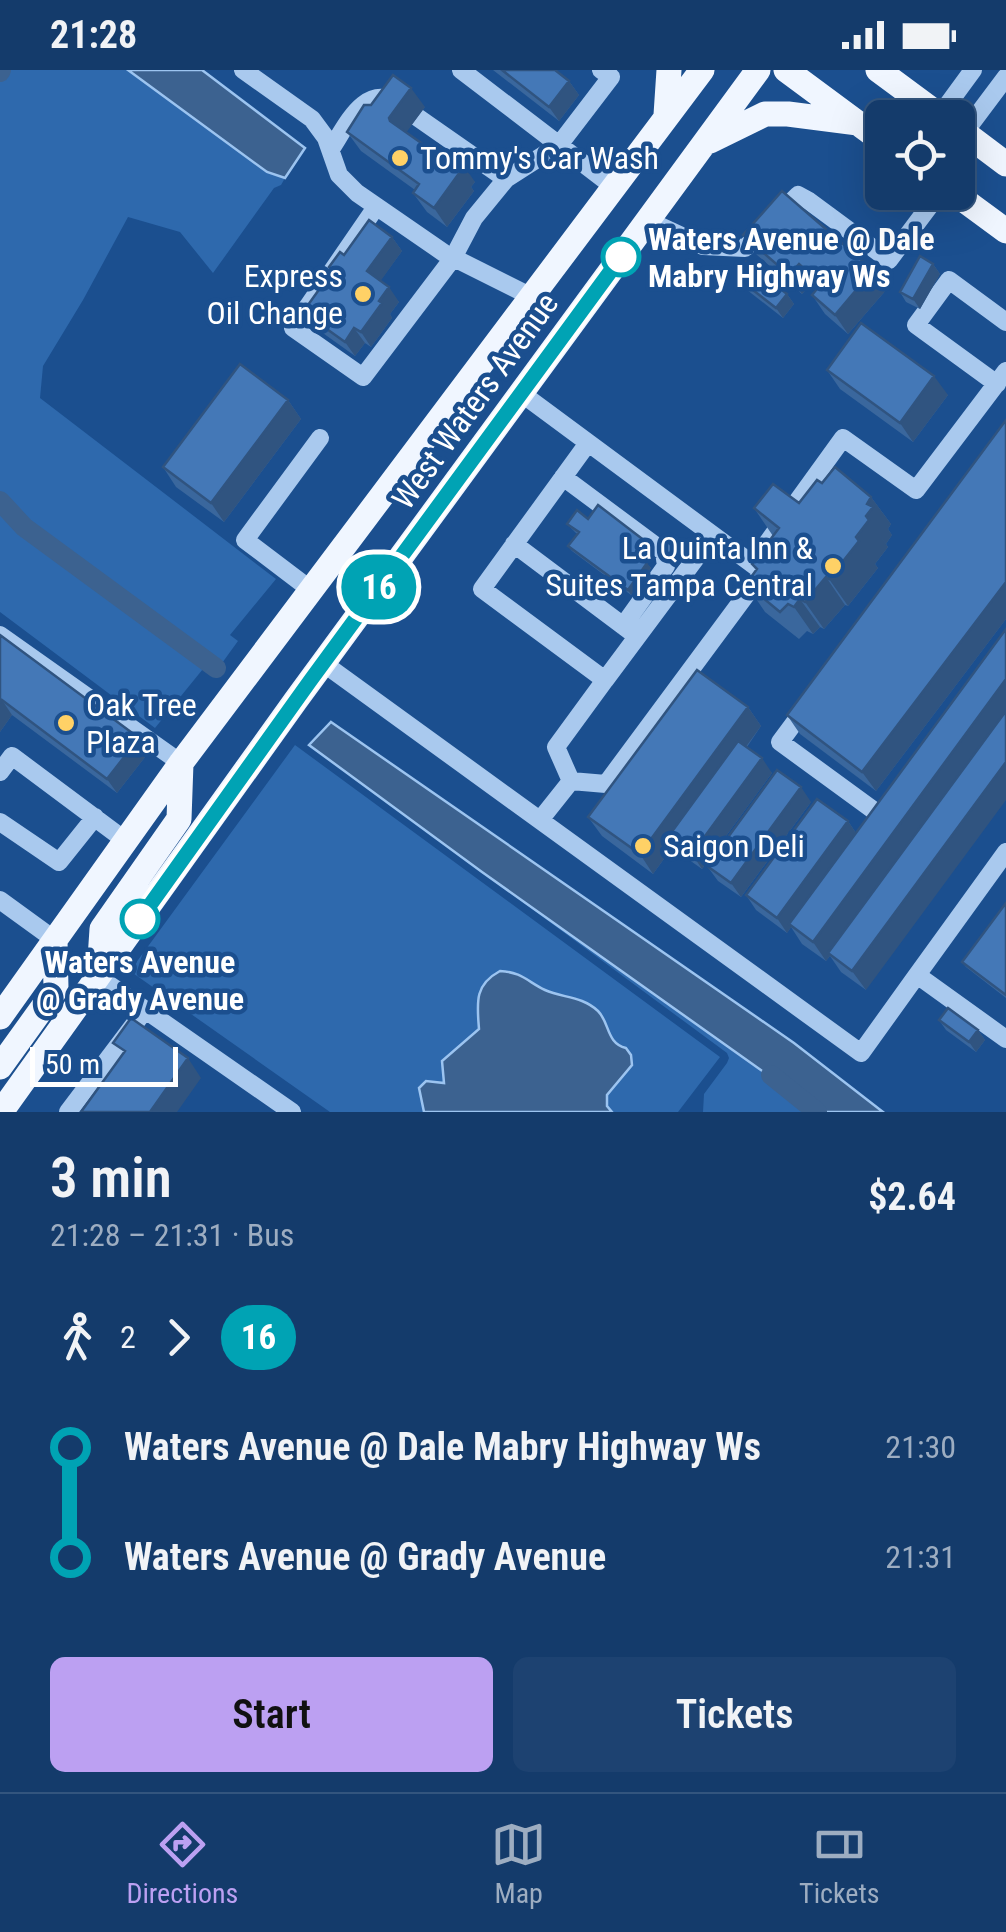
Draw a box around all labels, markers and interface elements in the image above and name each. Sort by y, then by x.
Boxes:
text: 21:28 [50,13,137,57]
map controls [865,100,975,210]
button: locate [865,100,975,210]
place label: Tommy's Car Wash [420,139,659,177]
marker: Tommy's Car Wash [389,147,411,169]
place label: Waters Avenue @ Dale Mabry Highway Ws [648,220,935,295]
marker: Waters Avenue @ Dale Mabry Highway Ws [602,238,640,276]
place label: Express Oil Change [207,257,343,332]
marker: Express Oil Change [352,283,374,305]
street label: West Waters Avenue [384,286,566,516]
place label: La Quinta Inn & Suites Tampa Central [545,529,814,604]
line badge: 16 [334,554,424,620]
marker: La Quinta Inn & Suites Tampa Central [822,555,844,577]
text: 16 [361,567,397,608]
place label: Oak Tree Plaza [86,686,197,761]
marker: Oak Tree Plaza [55,712,77,734]
place label: Saigon Deli [663,827,805,865]
marker: Saigon Deli [632,835,654,857]
marker: Waters Avenue @ Grady Avenue [121,900,159,938]
place label: Waters Avenue @ Grady Avenue [36,943,244,1018]
scale bar [30,1042,178,1086]
text: 50 m [45,1048,100,1081]
text: 3 min [50,1146,172,1210]
text: $2.64 [868,1175,956,1219]
text: 21:28 – 21:31 · Bus [50,1216,294,1254]
icon: walk [50,1310,105,1365]
icon: forward [151,1310,206,1365]
text: 16 [241,1317,276,1358]
text: 2 [120,1318,136,1356]
text: Waters Avenue @ Dale Mabry Highway Ws [124,1425,761,1469]
text: 21:30 [885,1428,956,1466]
text: Waters Avenue @ Grady Avenue [124,1535,606,1579]
text: 21:31 [885,1538,956,1576]
button: Start [50,1657,493,1772]
button: Tickets [513,1657,956,1772]
tab: Directions [126,1817,238,1910]
tab: Map [491,1817,546,1910]
tab: Tickets [799,1817,880,1910]

